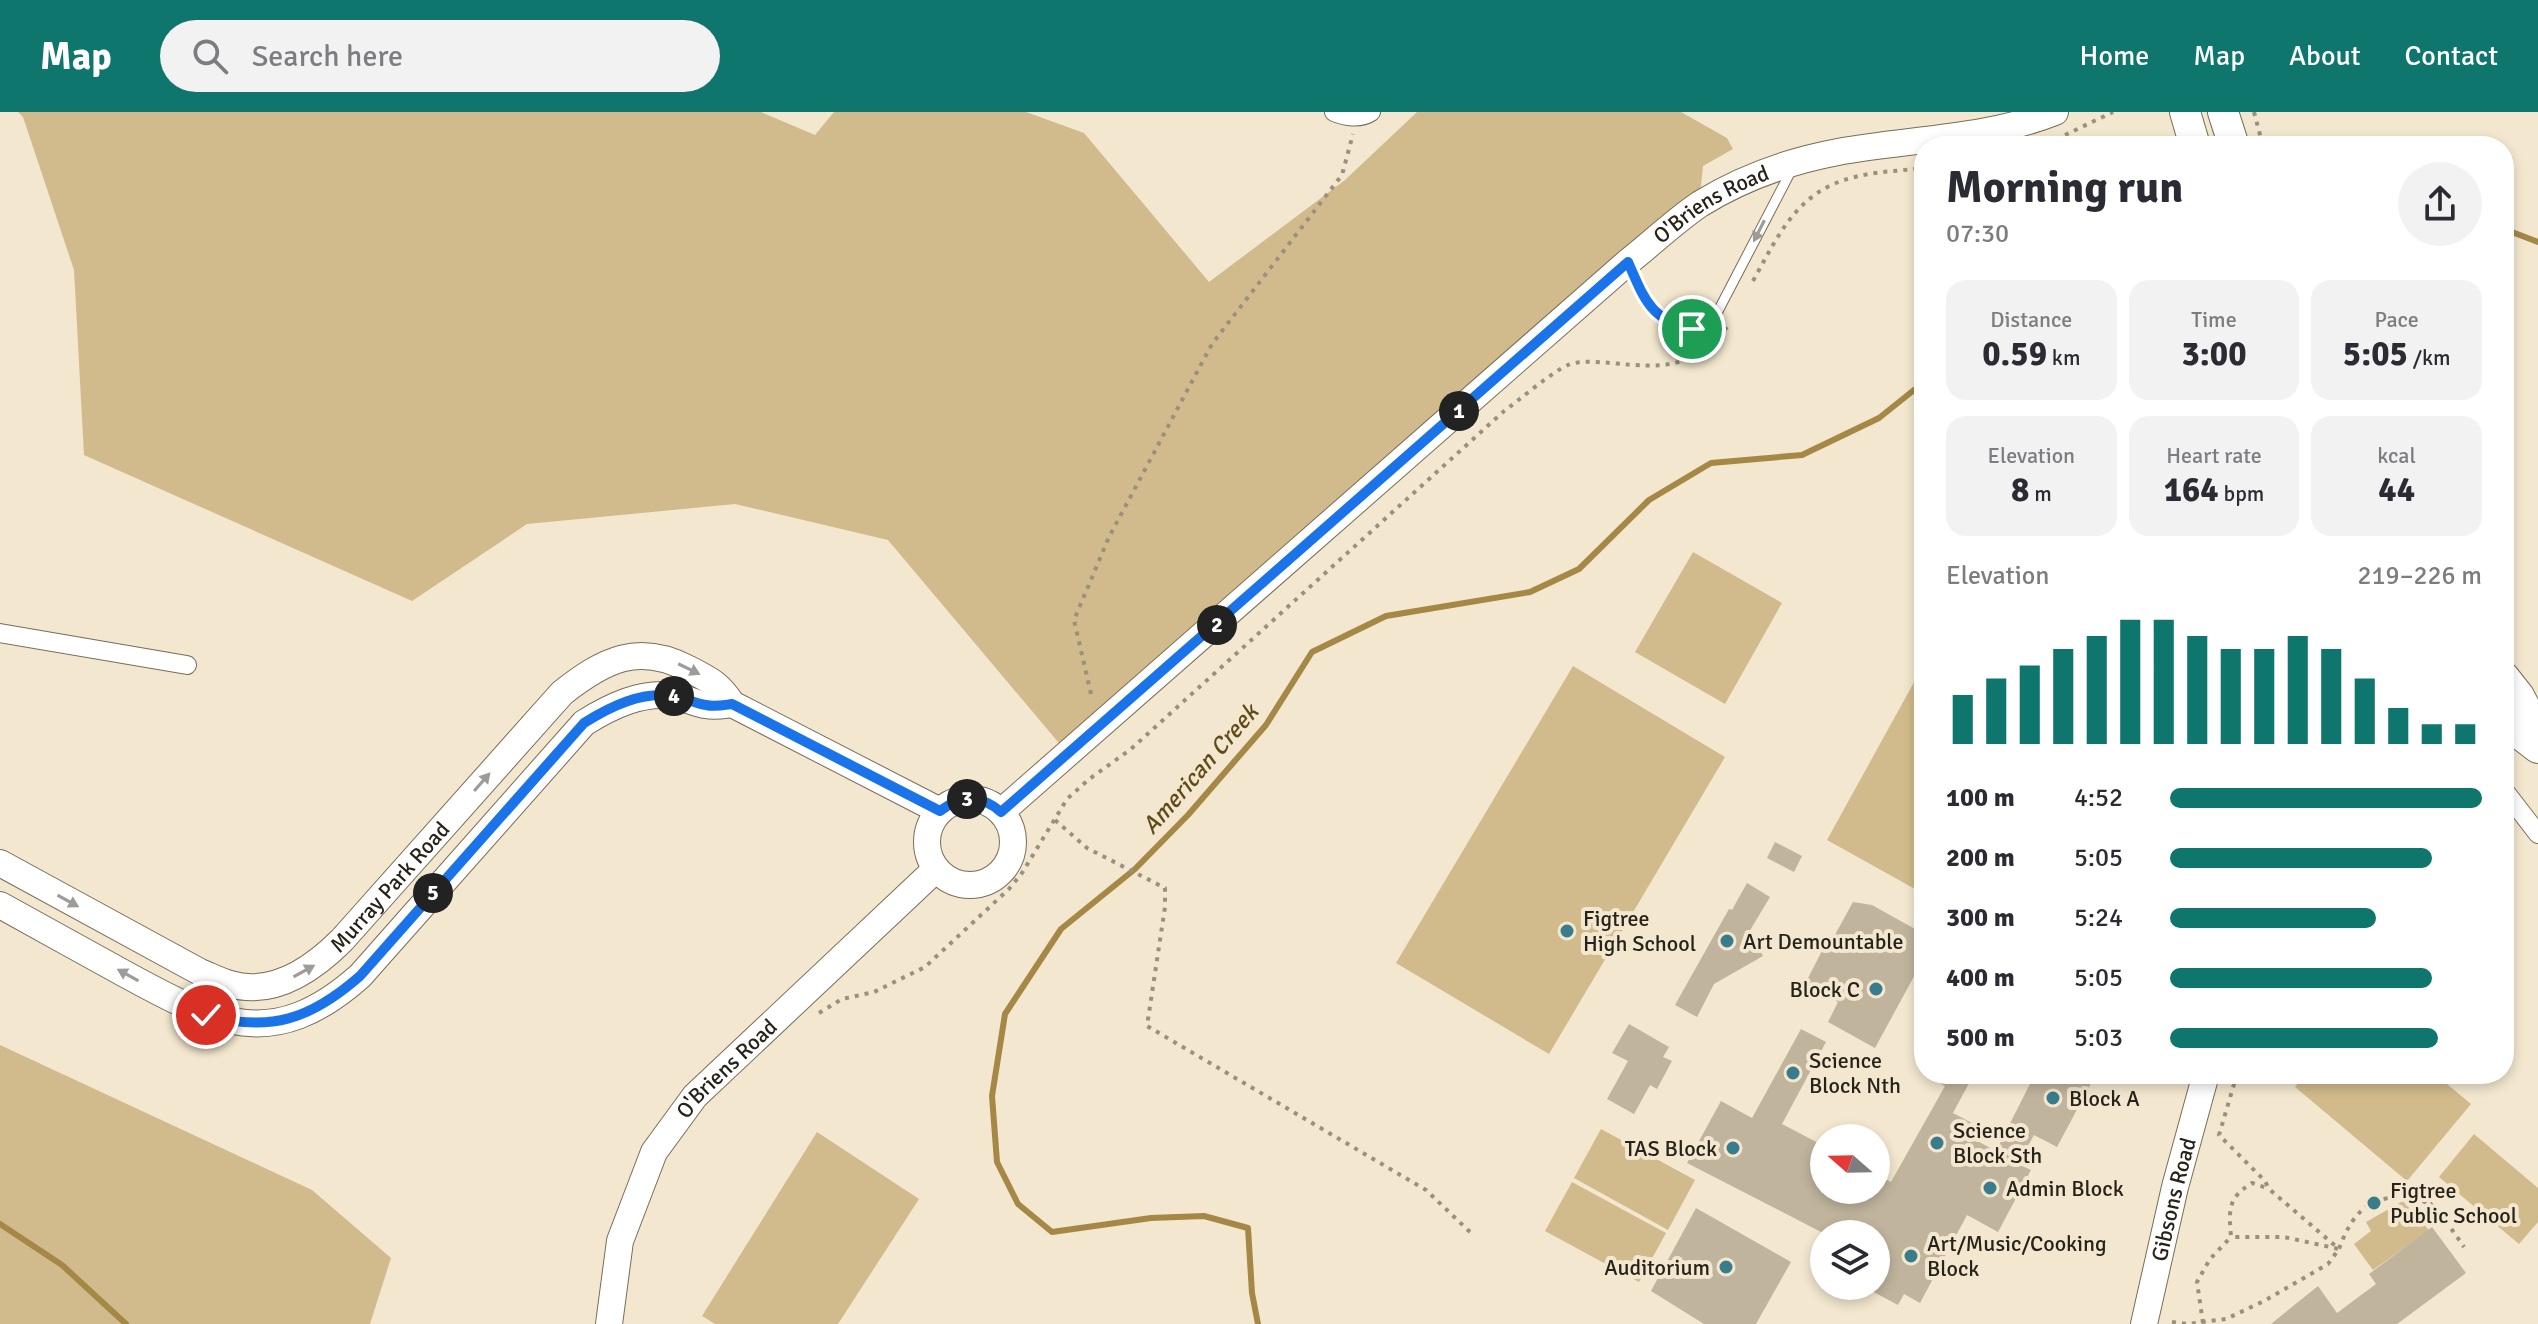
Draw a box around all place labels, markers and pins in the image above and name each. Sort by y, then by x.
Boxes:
pin [1658,295,1726,363]
pin: 1 [1439,391,1479,431]
pin: 2 [1197,605,1237,645]
pin: 4 [654,676,694,716]
pin: 3 [947,779,987,819]
pin: 5 [413,873,453,913]
place label: Figtree High School [1583,905,1696,957]
marker: Figtree High School [1558,922,1576,940]
place label: Art Demountable [1743,928,1904,955]
marker: Art Demountable [1718,932,1736,950]
place label: Block C [1789,976,1860,1003]
marker: Block C [1867,980,1885,998]
pin [172,981,240,1049]
place label: Science Block Nth [1809,1047,1901,1099]
marker: Science Block Nth [1784,1064,1802,1082]
place label: Block A [2069,1085,2140,1112]
marker: Block A [2044,1089,2062,1107]
place label: Science Block Sth [1953,1117,2042,1169]
marker: Science Block Sth [1928,1134,1946,1152]
place label: TAS Block [1625,1135,1717,1162]
marker: TAS Block [1724,1139,1742,1157]
place label: Admin Block [2006,1175,2124,1202]
place label: Figtree Public School [2390,1177,2517,1229]
marker: Admin Block [1981,1179,1999,1197]
marker: Figtree Public School [2365,1194,2383,1212]
place label: Art/Music/Cooking Block [1927,1230,2107,1282]
marker: Art/Music/Cooking Block [1902,1247,1920,1265]
place label: Auditorium [1604,1254,1710,1281]
marker: Auditorium [1717,1258,1735,1276]

